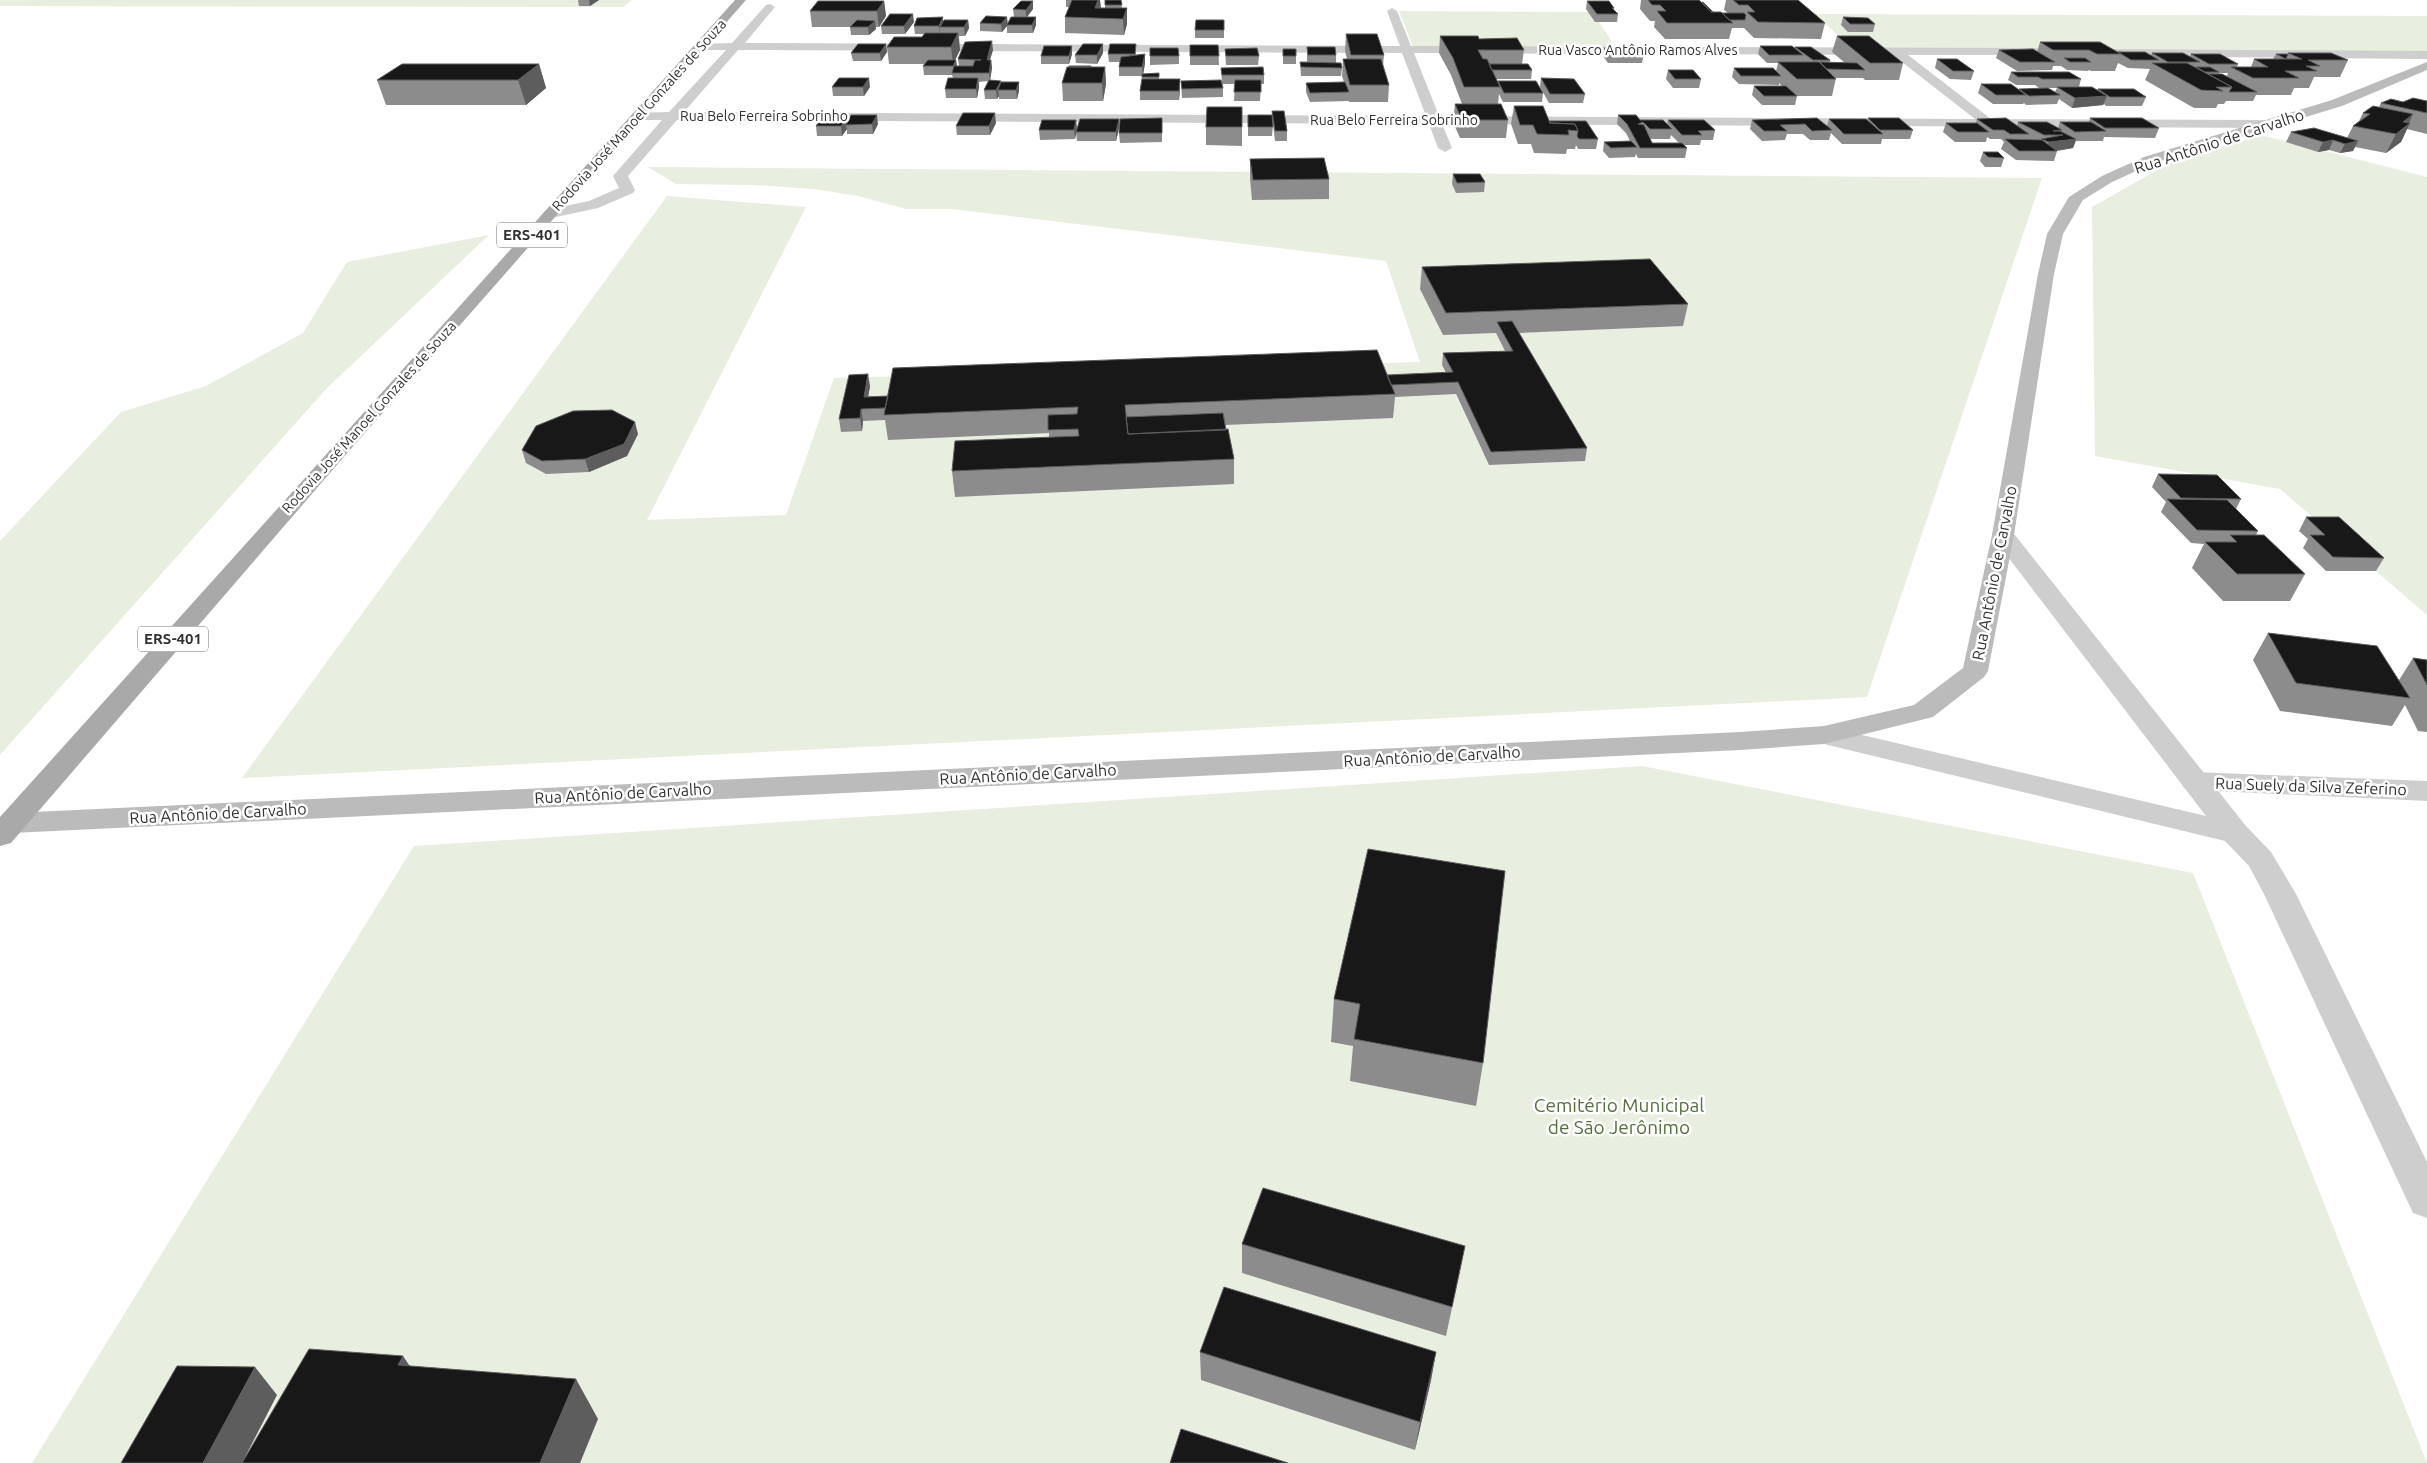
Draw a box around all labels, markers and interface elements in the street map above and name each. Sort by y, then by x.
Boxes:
street label: Rodovia José Manoel Gonzales de Souza [549,16,729,214]
street label: Rua Vasco Antônio Ramos Alves [1538,42,1738,58]
street label: Rua Antônio de Carvalho [2132,105,2306,177]
street label: Rua Belo Ferreira Sobrinho [680,108,848,124]
street label: Rua Belo Ferreira Sobrinho [1310,112,1478,128]
road number: ERS-401 [497,222,567,248]
street label: Rodovia José Manoel Gonzales de Souza [279,318,459,516]
street label: Rua Antônio de Carvalho [1968,484,2020,662]
road number: ERS-401 [138,626,208,652]
street label: Rua Antônio de Carvalho [1343,742,1521,770]
street label: Rua Antônio de Carvalho [939,760,1117,788]
street label: Rua Suely da Silva Zeferino [2215,774,2407,798]
street label: Rua Antônio de Carvalho [534,779,712,807]
street label: Rua Antônio de Carvalho [129,799,307,827]
park label: Cemitério Municipal de São Jerônimo [1534,1094,1704,1138]

